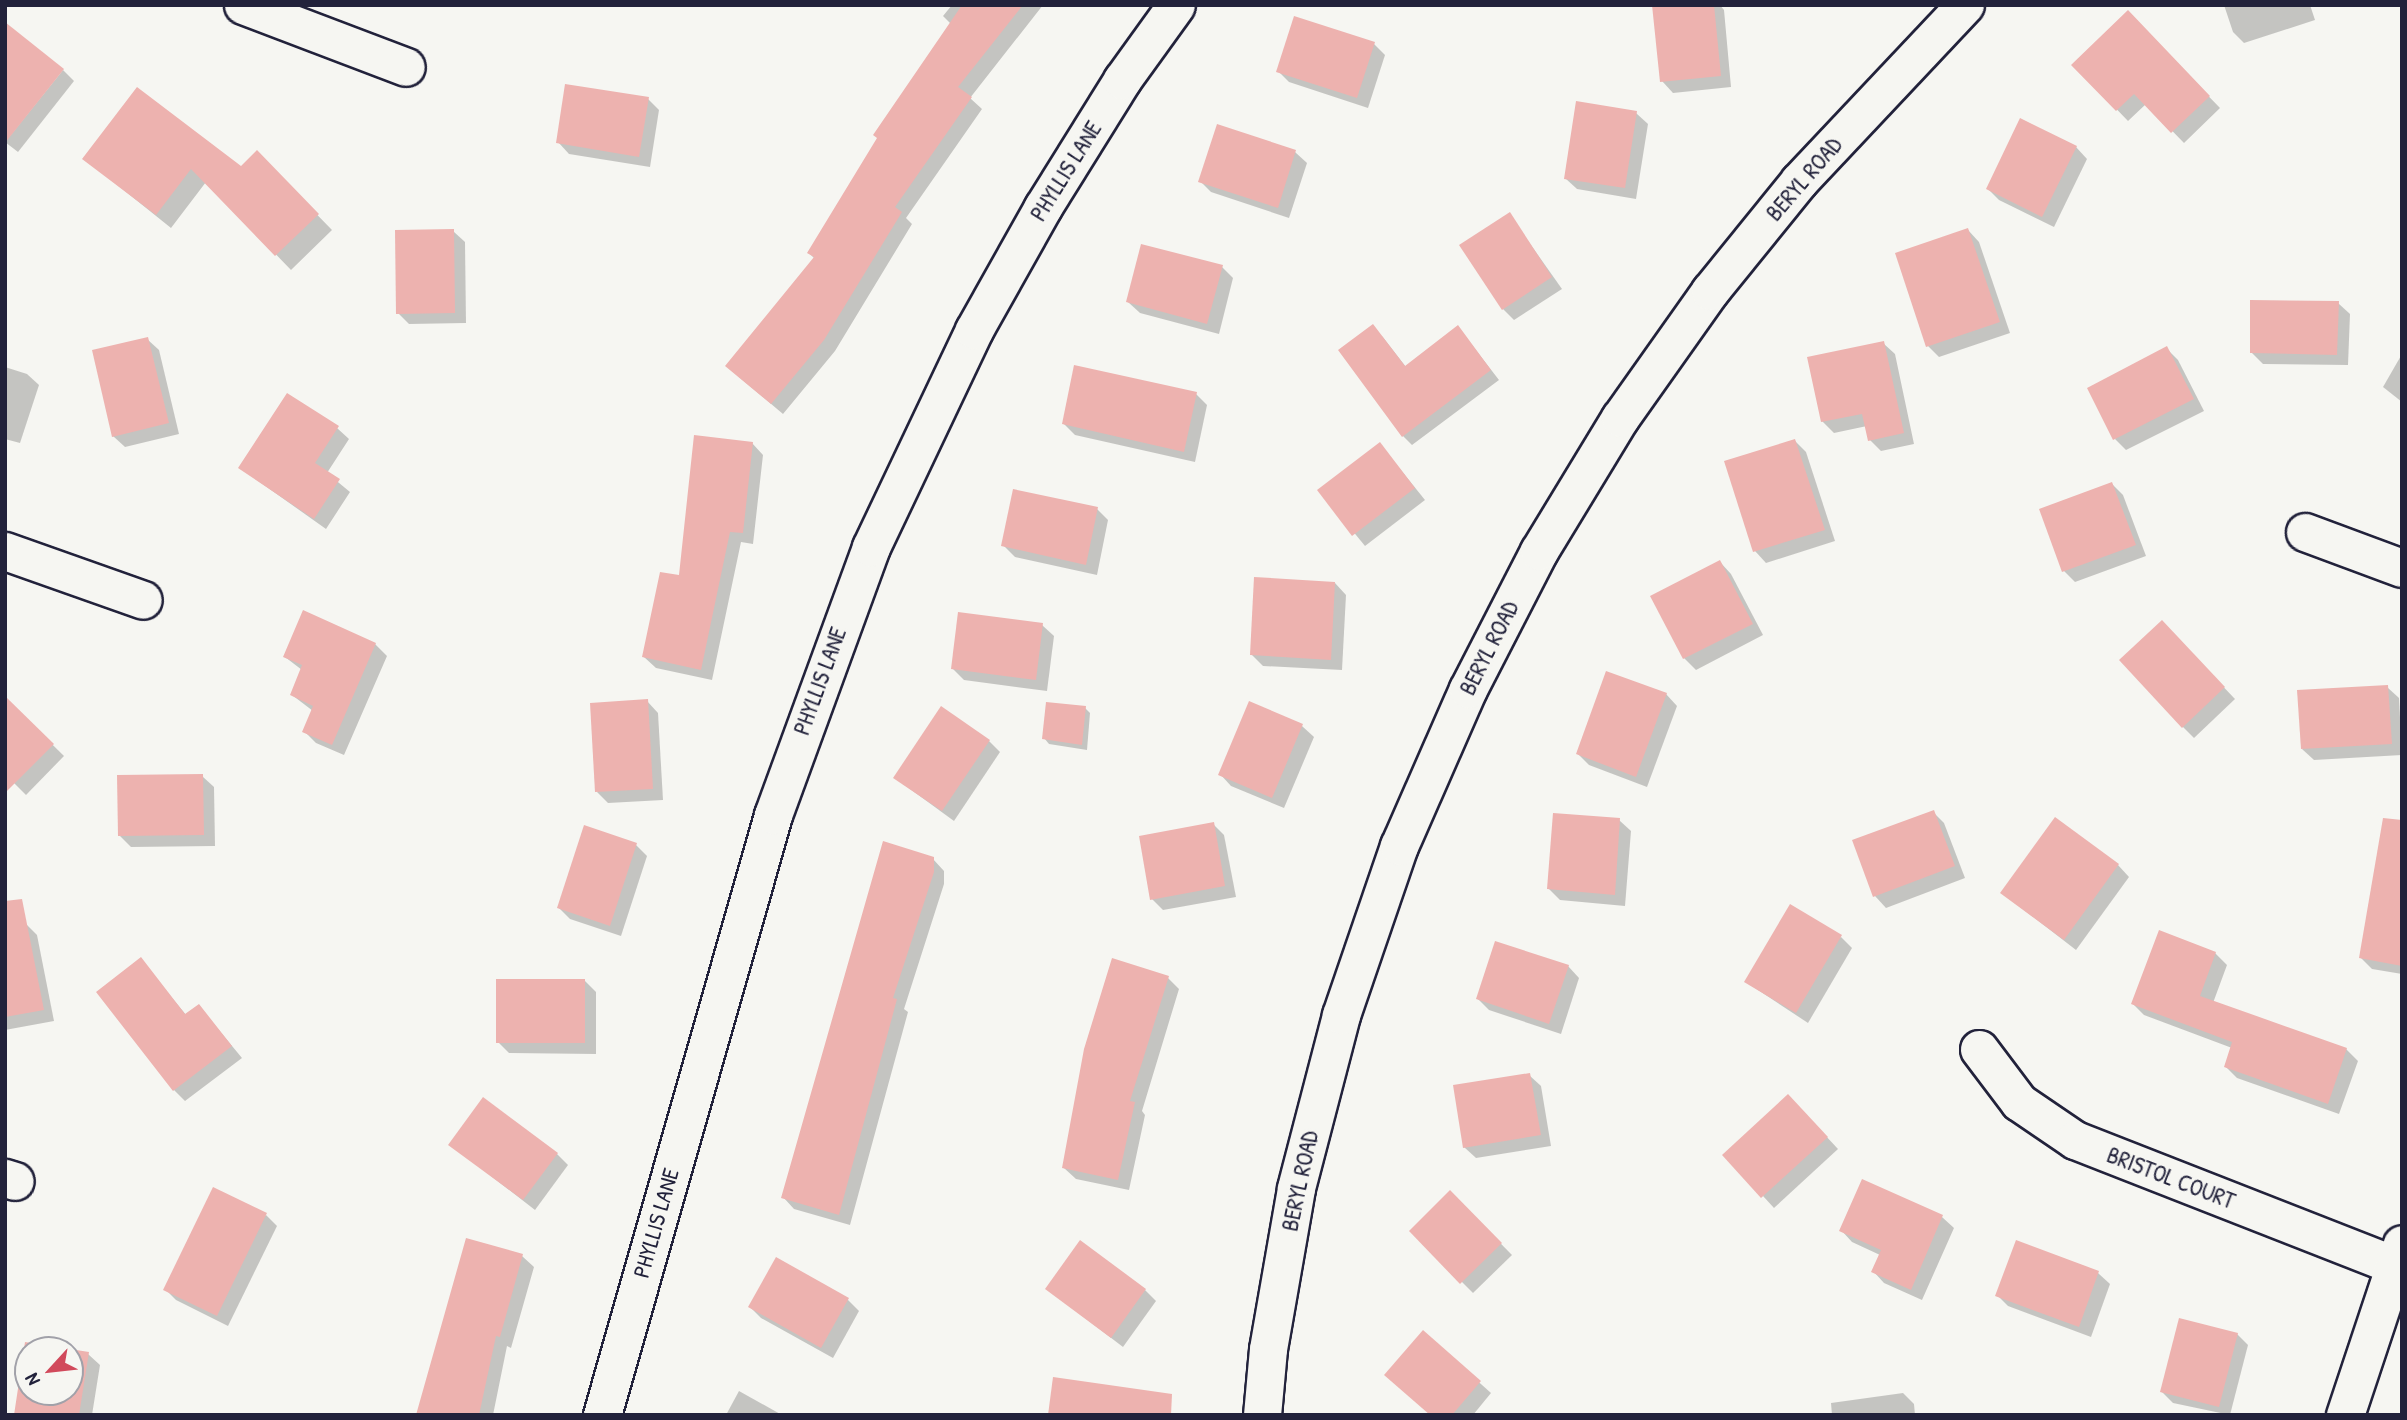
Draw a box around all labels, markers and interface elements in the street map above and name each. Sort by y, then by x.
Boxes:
street label: PHYLLIS LANE [1024,116,1108,226]
street label: BERYL ROAD [1760,132,1848,226]
street label: BERYL ROAD [1454,596,1524,700]
street label: PHYLLIS LANE [788,623,852,739]
street label: BERYL ROAD [1276,1128,1324,1234]
street label: BRISTOL COURT [2103,1141,2239,1215]
street label: PHYLLIS LANE [627,1165,685,1281]
north arrow [14,1336,84,1406]
text: N [18,1369,46,1390]

